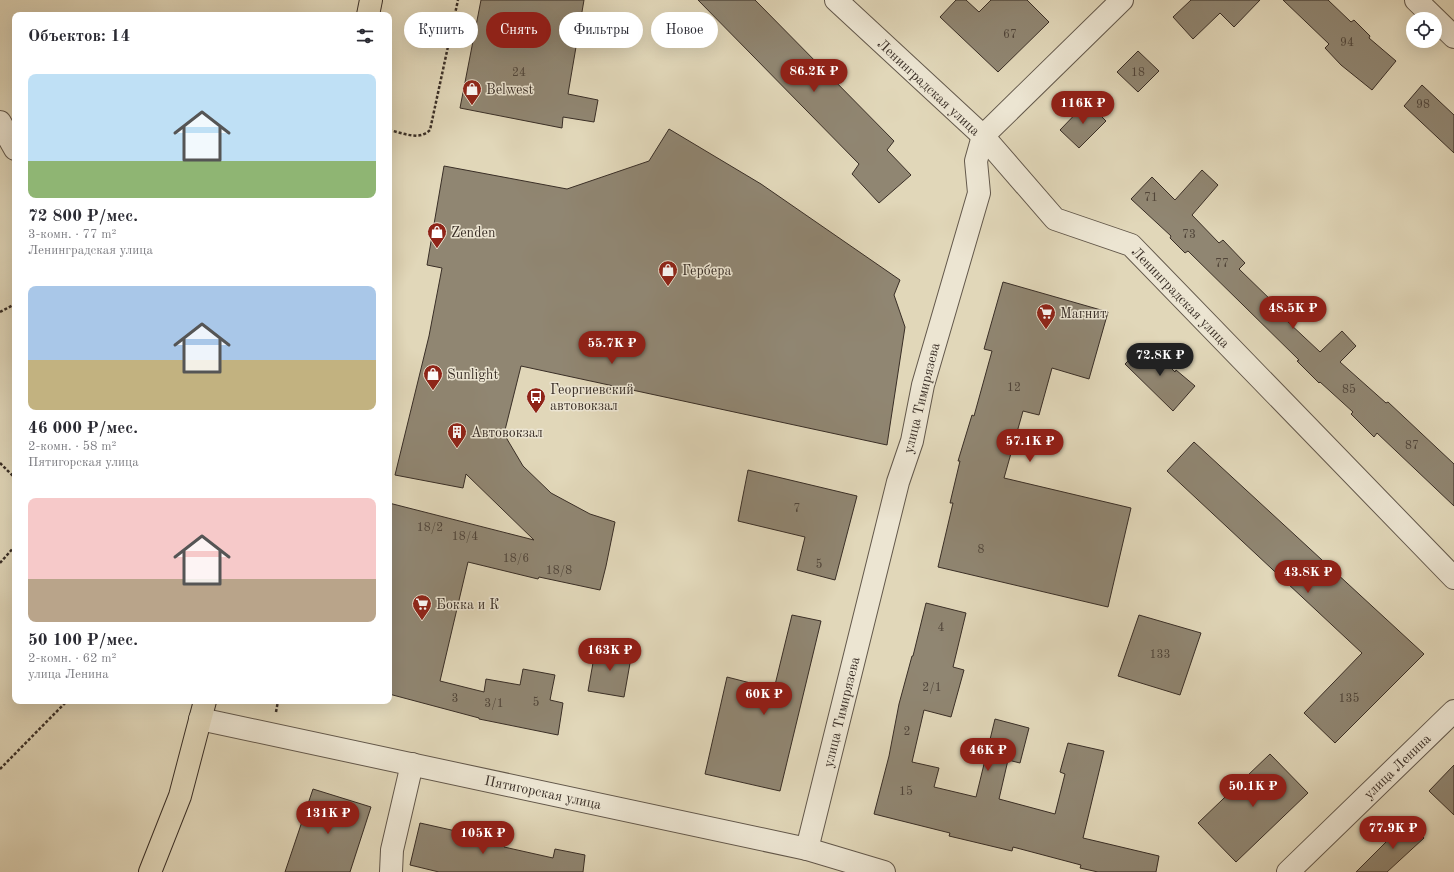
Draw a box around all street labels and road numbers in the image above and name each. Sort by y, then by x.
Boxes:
street label: Ленинградская улица [874,37,982,139]
street label: Ленинградская улица [1129,244,1232,351]
street label: улица Тимирязева [901,341,943,455]
street label: улица Тимирязева [821,655,863,769]
street label: улица Ленина [1362,731,1434,802]
street label: Пятигорская улица [483,774,603,812]

